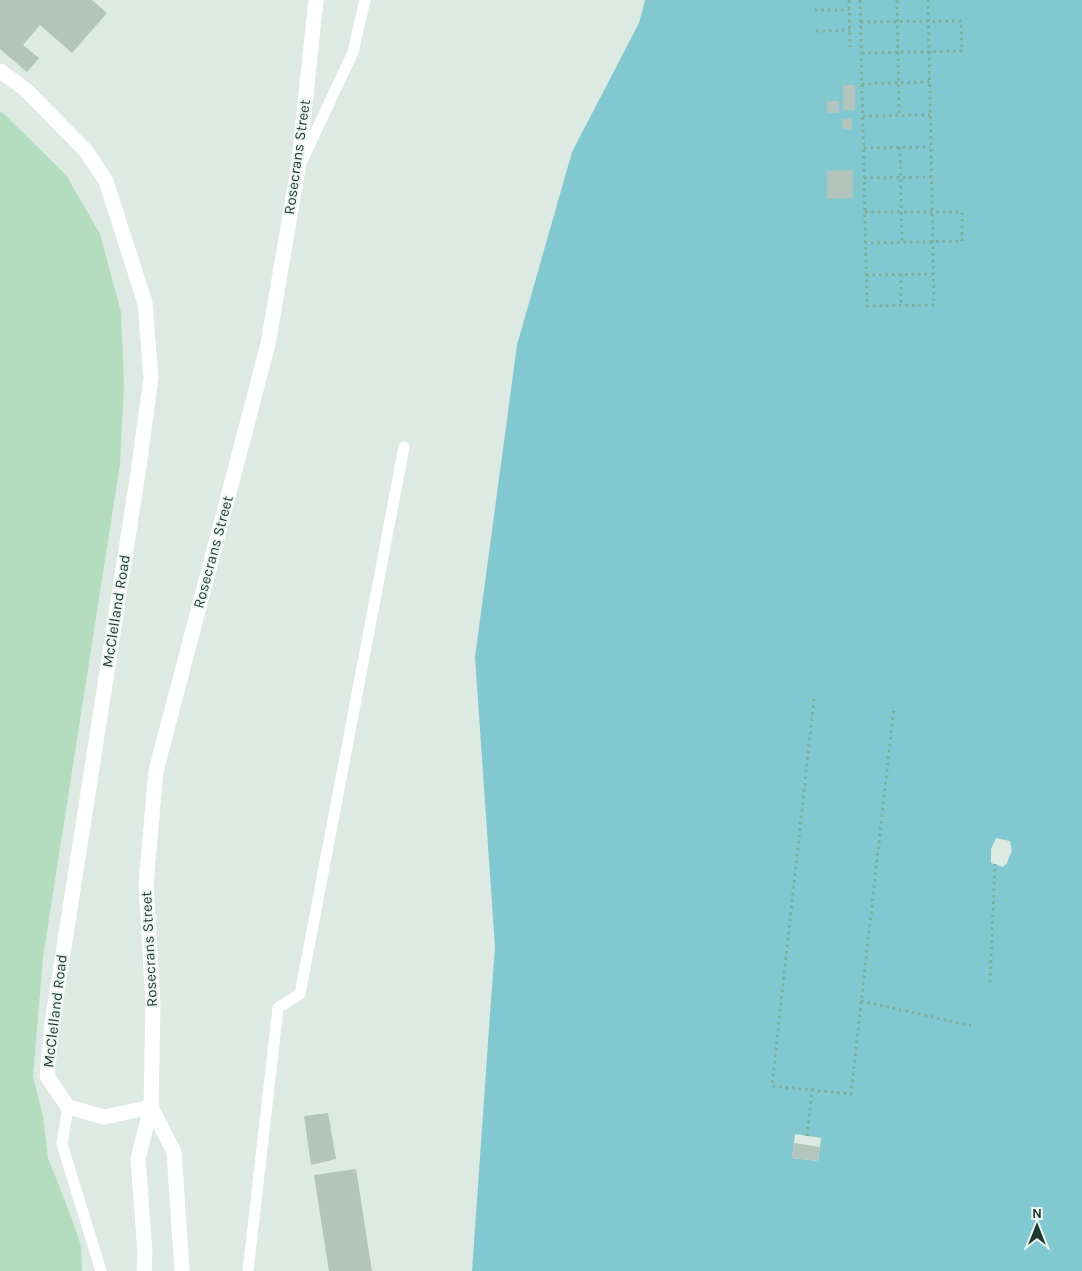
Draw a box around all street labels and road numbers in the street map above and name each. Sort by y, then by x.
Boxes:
street label: Rosecrans Street [280,98,314,216]
street label: Rosecrans Street [189,493,237,610]
street label: McClelland Road [98,553,134,669]
street label: Rosecrans Street [137,890,161,1007]
street label: McClelland Road [39,953,71,1069]

